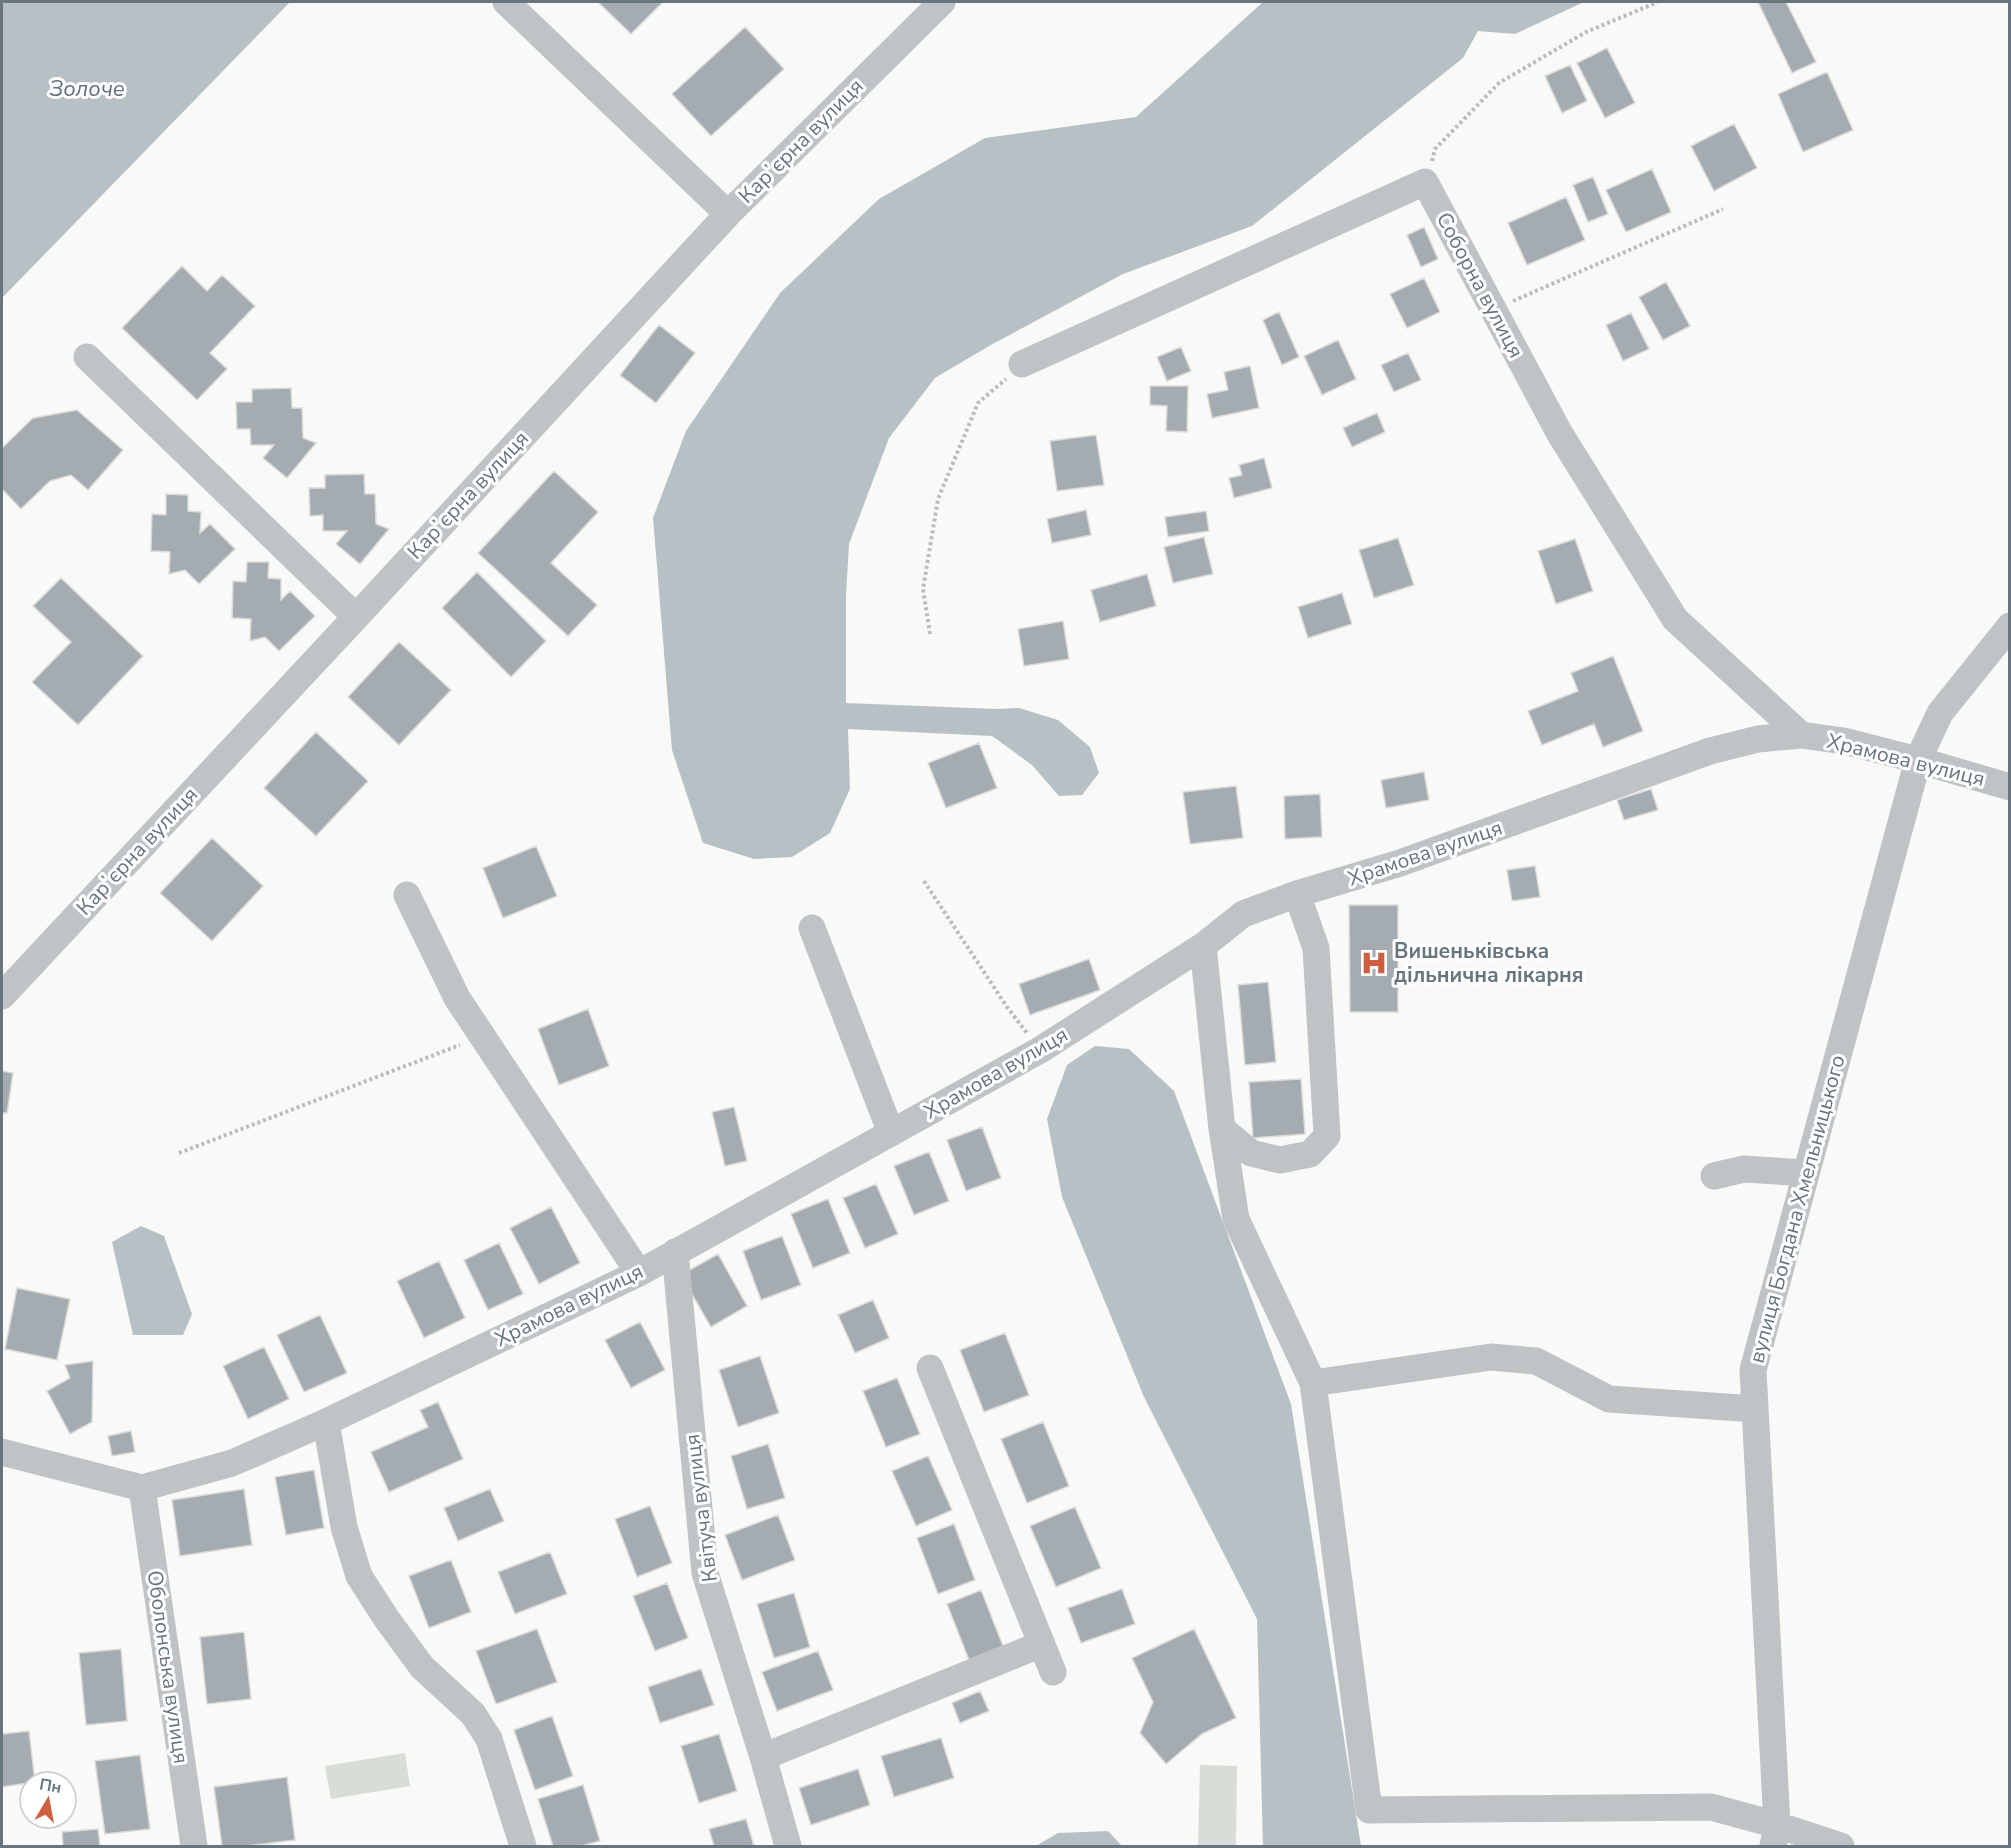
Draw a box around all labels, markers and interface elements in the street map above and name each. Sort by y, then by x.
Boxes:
street label: Карʼєрна вулиця [732,72,870,210]
water label: Золоче [49,74,125,104]
street label: Соборна вулиця [1430,207,1530,363]
street label: Карʼєрна вулиця [401,425,535,565]
street label: Храмова вулиця [1824,727,1988,793]
street label: Карʼєрна вулиця [70,781,204,921]
street label: Храмова вулиця [1344,813,1506,893]
place label: Вишеньківська дільнична лікарня [1394,937,1584,989]
hospital icon: Вишеньківська дільнична лікарня [1359,948,1389,978]
street label: Храмова вулиця [919,1021,1073,1125]
street label: вулиця Богдана Хмельницького [1742,1052,1852,1366]
street label: Храмова вулиця [490,1257,648,1353]
street label: Квітуча вулиця [678,1432,724,1584]
street label: Оболонська вулиця [141,1569,195,1765]
north arrow [18,1770,78,1830]
text: Пн [38,1773,63,1799]

